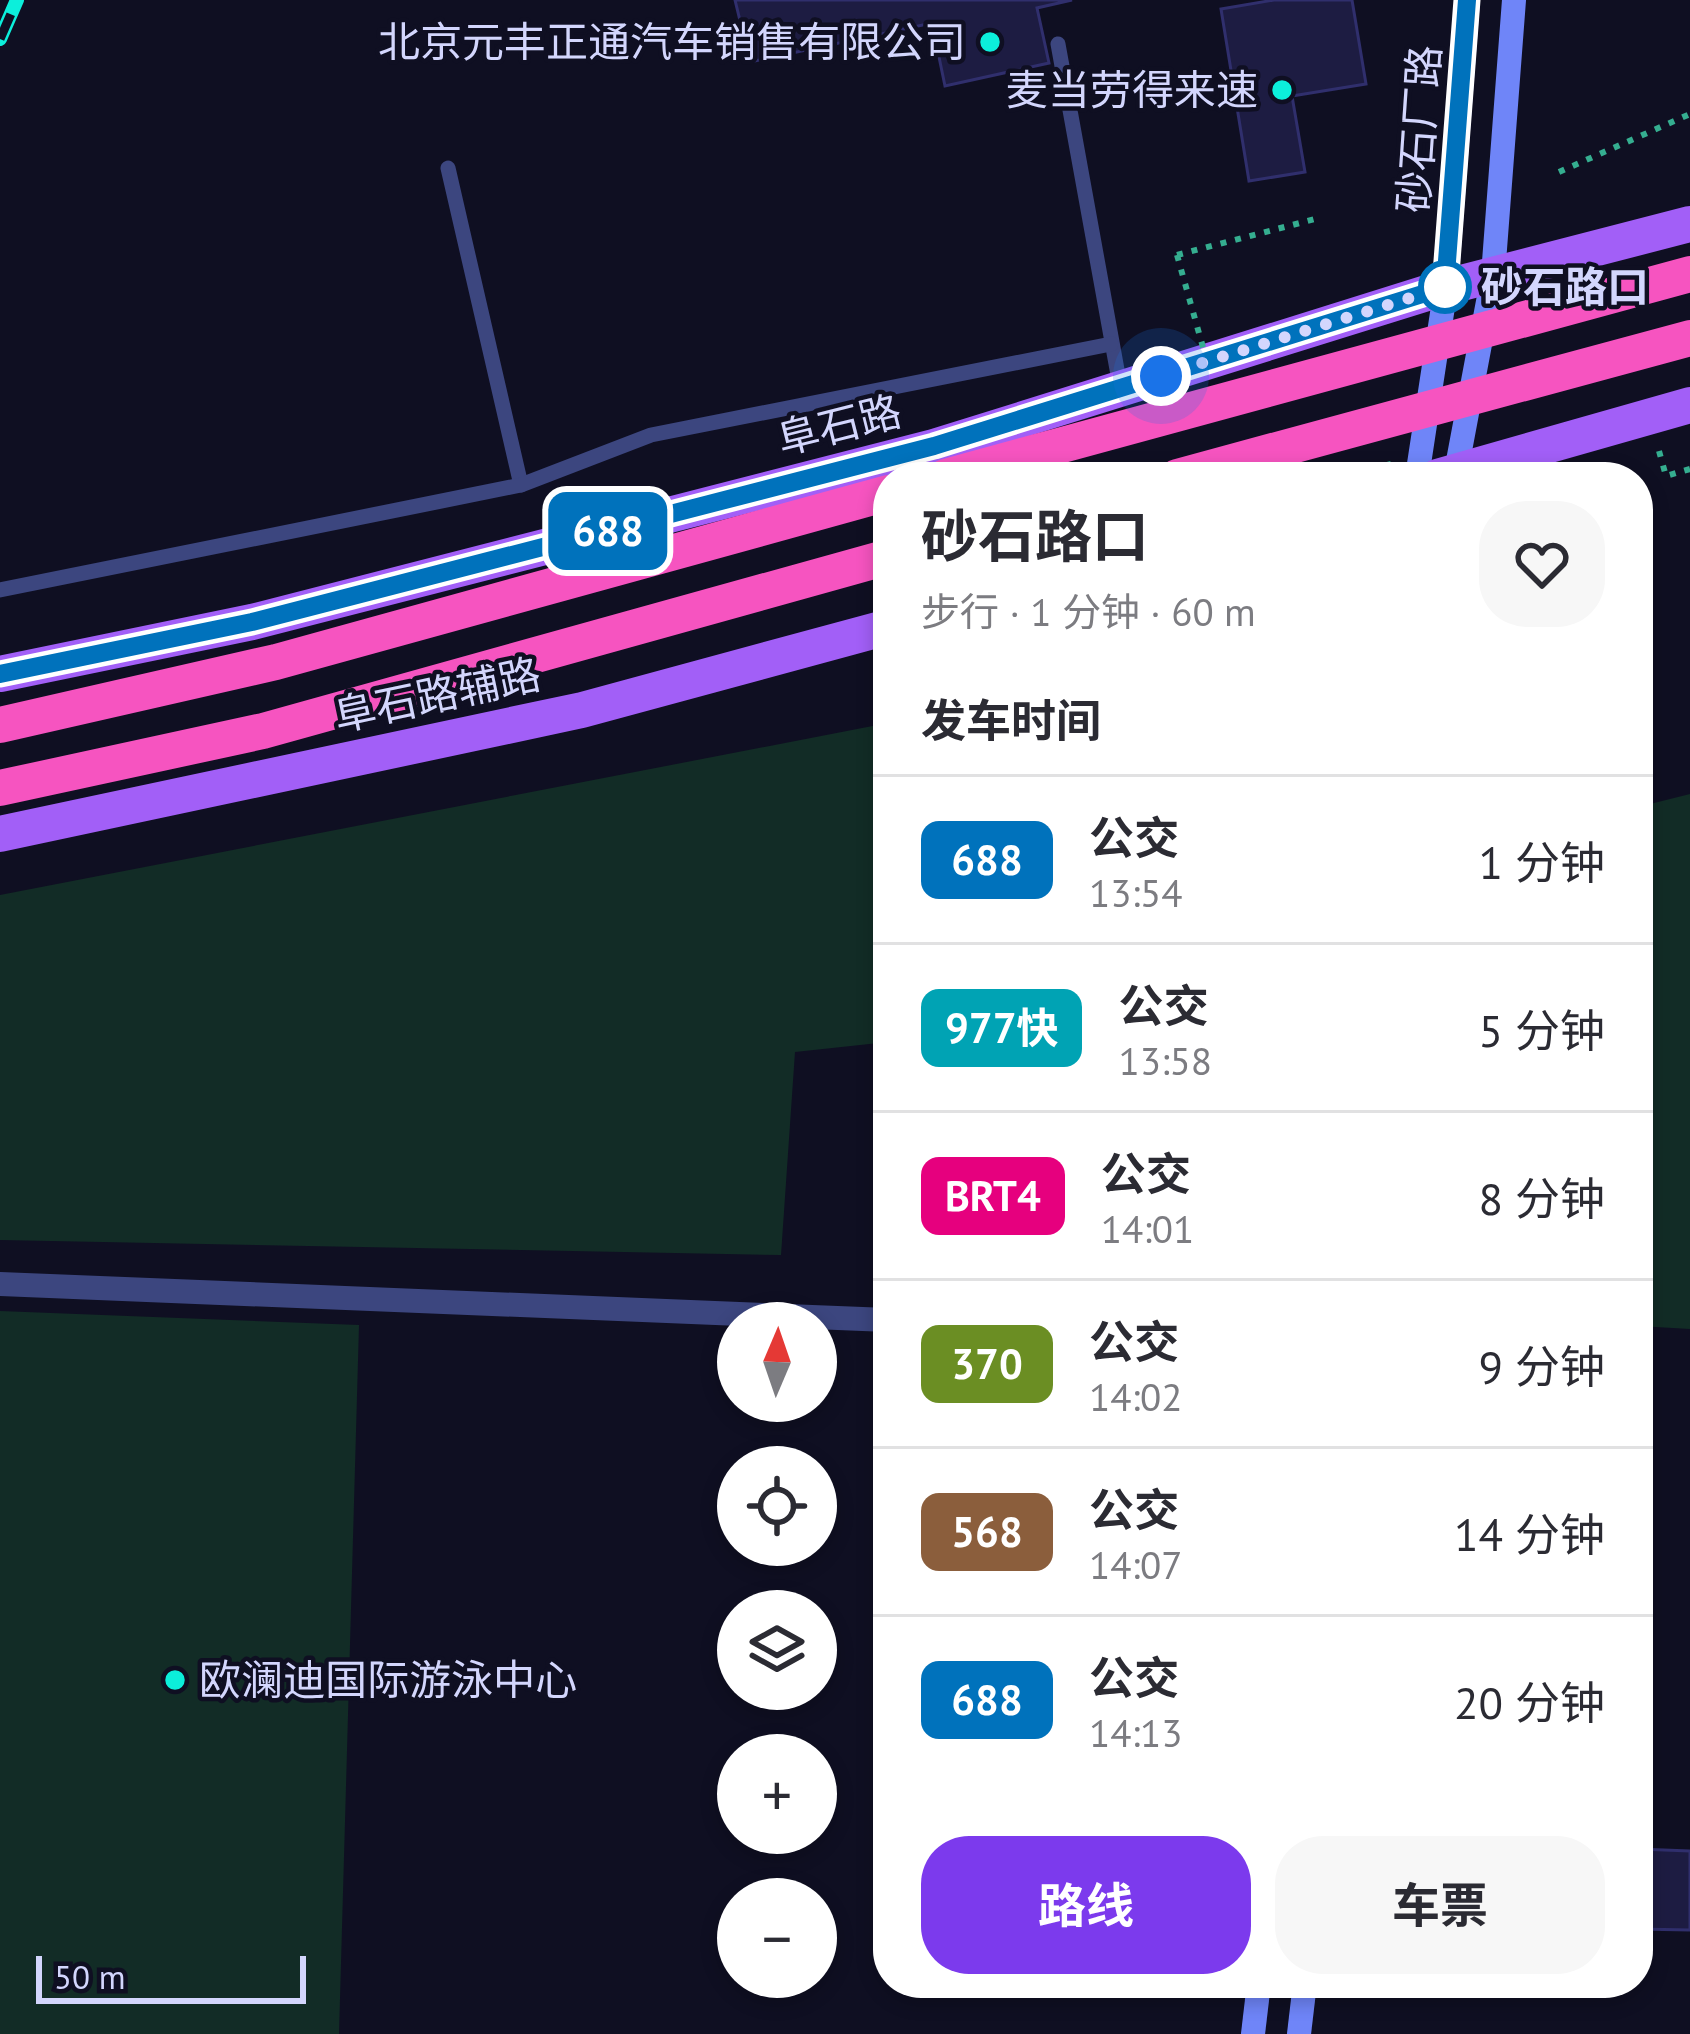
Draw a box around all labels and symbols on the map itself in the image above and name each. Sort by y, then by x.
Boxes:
place label: 北京元丰正通汽车销售有限公司 [378,14,966,69]
marker: 北京元丰正通汽车销售有限公司 [977,29,1003,55]
street label: 砂石厂路 [1385,43,1452,215]
place label: 麦当劳得来速 [1006,62,1258,117]
marker: 麦当劳得来速 [1269,77,1295,103]
place label: 砂石路口 [1481,259,1649,314]
marker: 砂石路口 [1420,262,1470,312]
your location [1131,346,1191,406]
street label: 阜石路 [771,383,907,466]
line badge: 688 [539,492,677,570]
street label: 阜石路辅路 [328,646,545,743]
north arrow [717,1302,837,1422]
place label: 欧澜迪国际游泳中心 [199,1652,577,1707]
marker: 欧澜迪国际游泳中心 [162,1667,188,1693]
scale bar [36,1950,306,2003]

